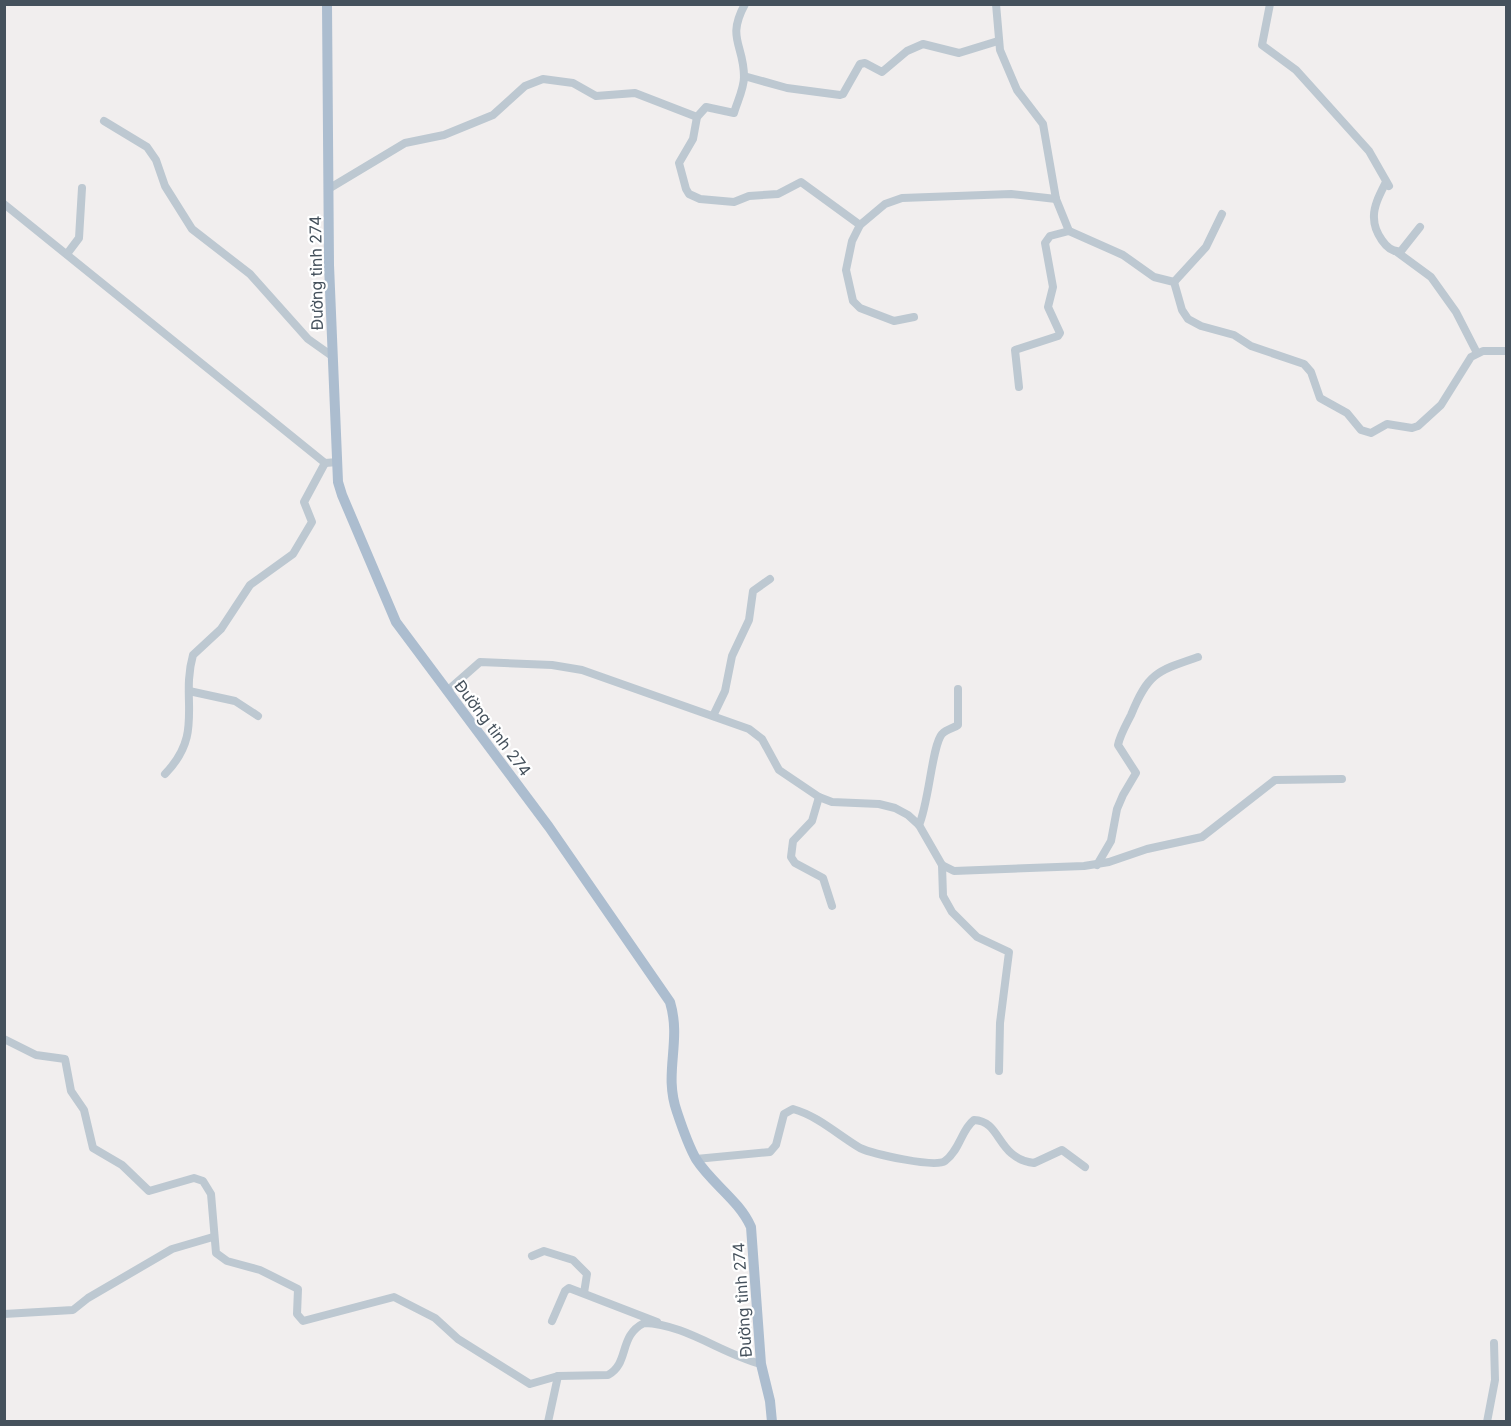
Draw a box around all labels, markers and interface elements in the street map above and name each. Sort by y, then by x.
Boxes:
street label: Đường tỉnh 274 [305,215,327,331]
street label: Đường tỉnh 274 [450,676,536,780]
street label: Đường tỉnh 274 [728,1242,756,1358]

